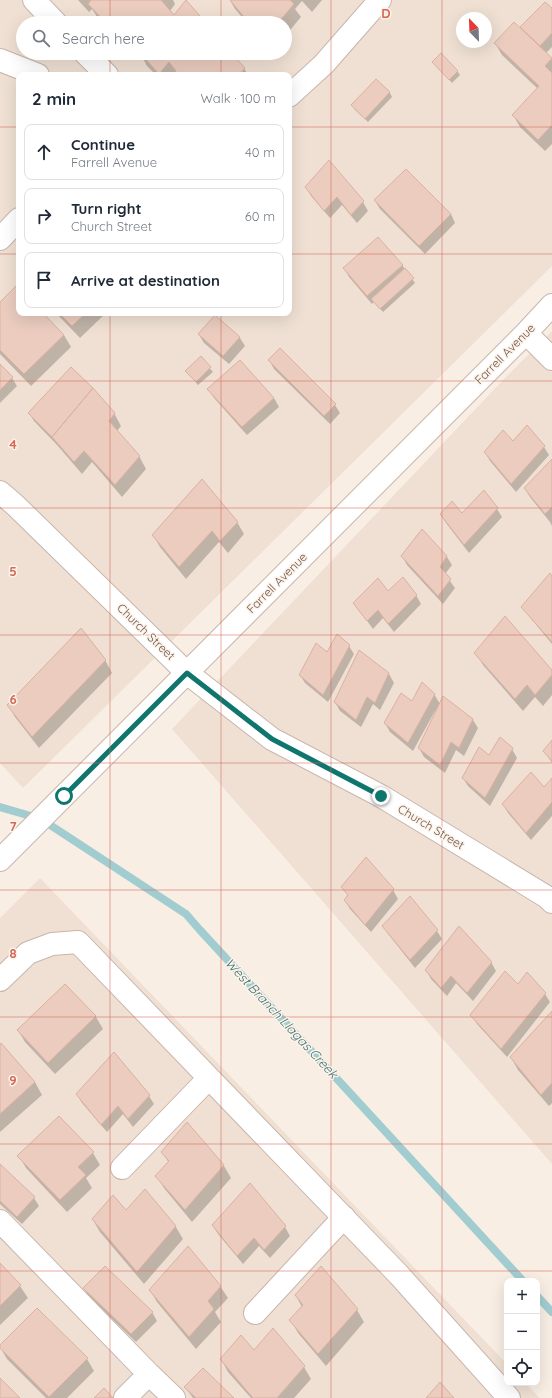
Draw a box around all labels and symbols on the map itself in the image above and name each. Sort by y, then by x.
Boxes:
text: D [381,5,391,21]
north arrow [456,12,492,48]
street label: Farrell Avenue [471,320,538,387]
text: 4 [9,436,17,452]
street label: Farrell Avenue [243,549,310,616]
text: 5 [9,563,17,579]
street label: Church Street [114,600,179,663]
text: 6 [9,691,17,707]
route start [55,787,73,805]
route end [372,787,390,805]
street label: Church Street [395,801,467,852]
text: 7 [9,818,17,834]
text: 8 [9,945,17,961]
water label: West Branch Llagas Creek [222,955,343,1082]
text: 9 [9,1072,17,1088]

